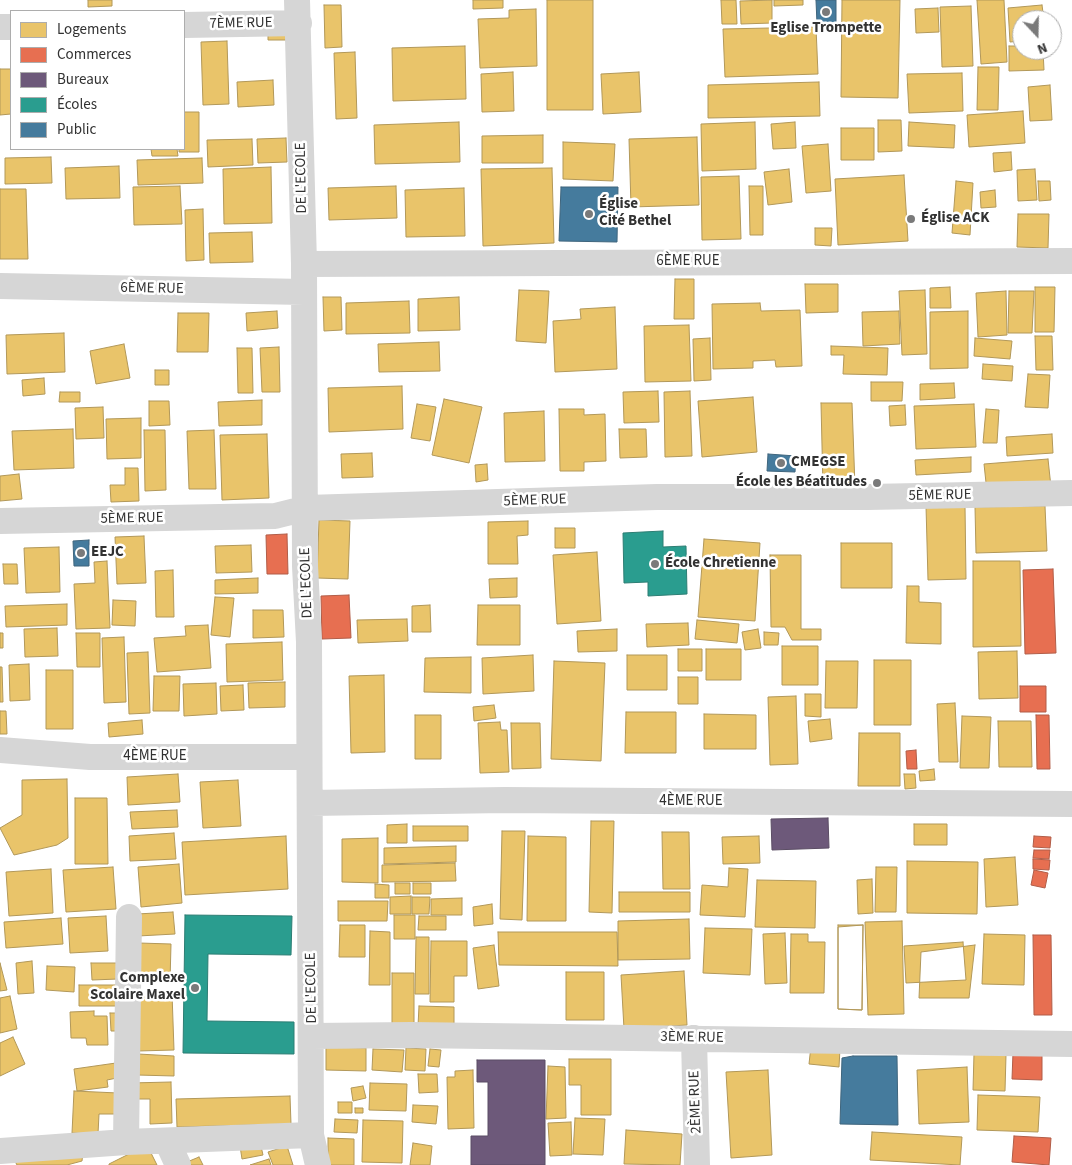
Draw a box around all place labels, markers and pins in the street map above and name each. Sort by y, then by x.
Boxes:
marker: Eglise Trompette [820,6,832,18]
place label: Eglise Trompette [770,20,882,38]
place label: Église Cité Bethel [599,196,671,231]
marker: Église Cité Bethel [583,208,595,220]
place label: Église ACK [921,210,989,228]
marker: Église ACK [905,213,917,225]
place label: CMEGSE [791,454,846,472]
marker: CMEGSE [775,457,787,469]
place label: École les Béatitudes [736,474,867,492]
marker: École les Béatitudes [871,477,883,489]
place label: EEJC [91,544,124,562]
marker: EEJC [75,547,87,559]
place label: École Chretienne [665,555,776,573]
marker: École Chretienne [649,558,661,570]
place label: Complexe Scolaire Maxel [90,970,185,1005]
marker: Complexe Scolaire Maxel [189,982,201,994]

